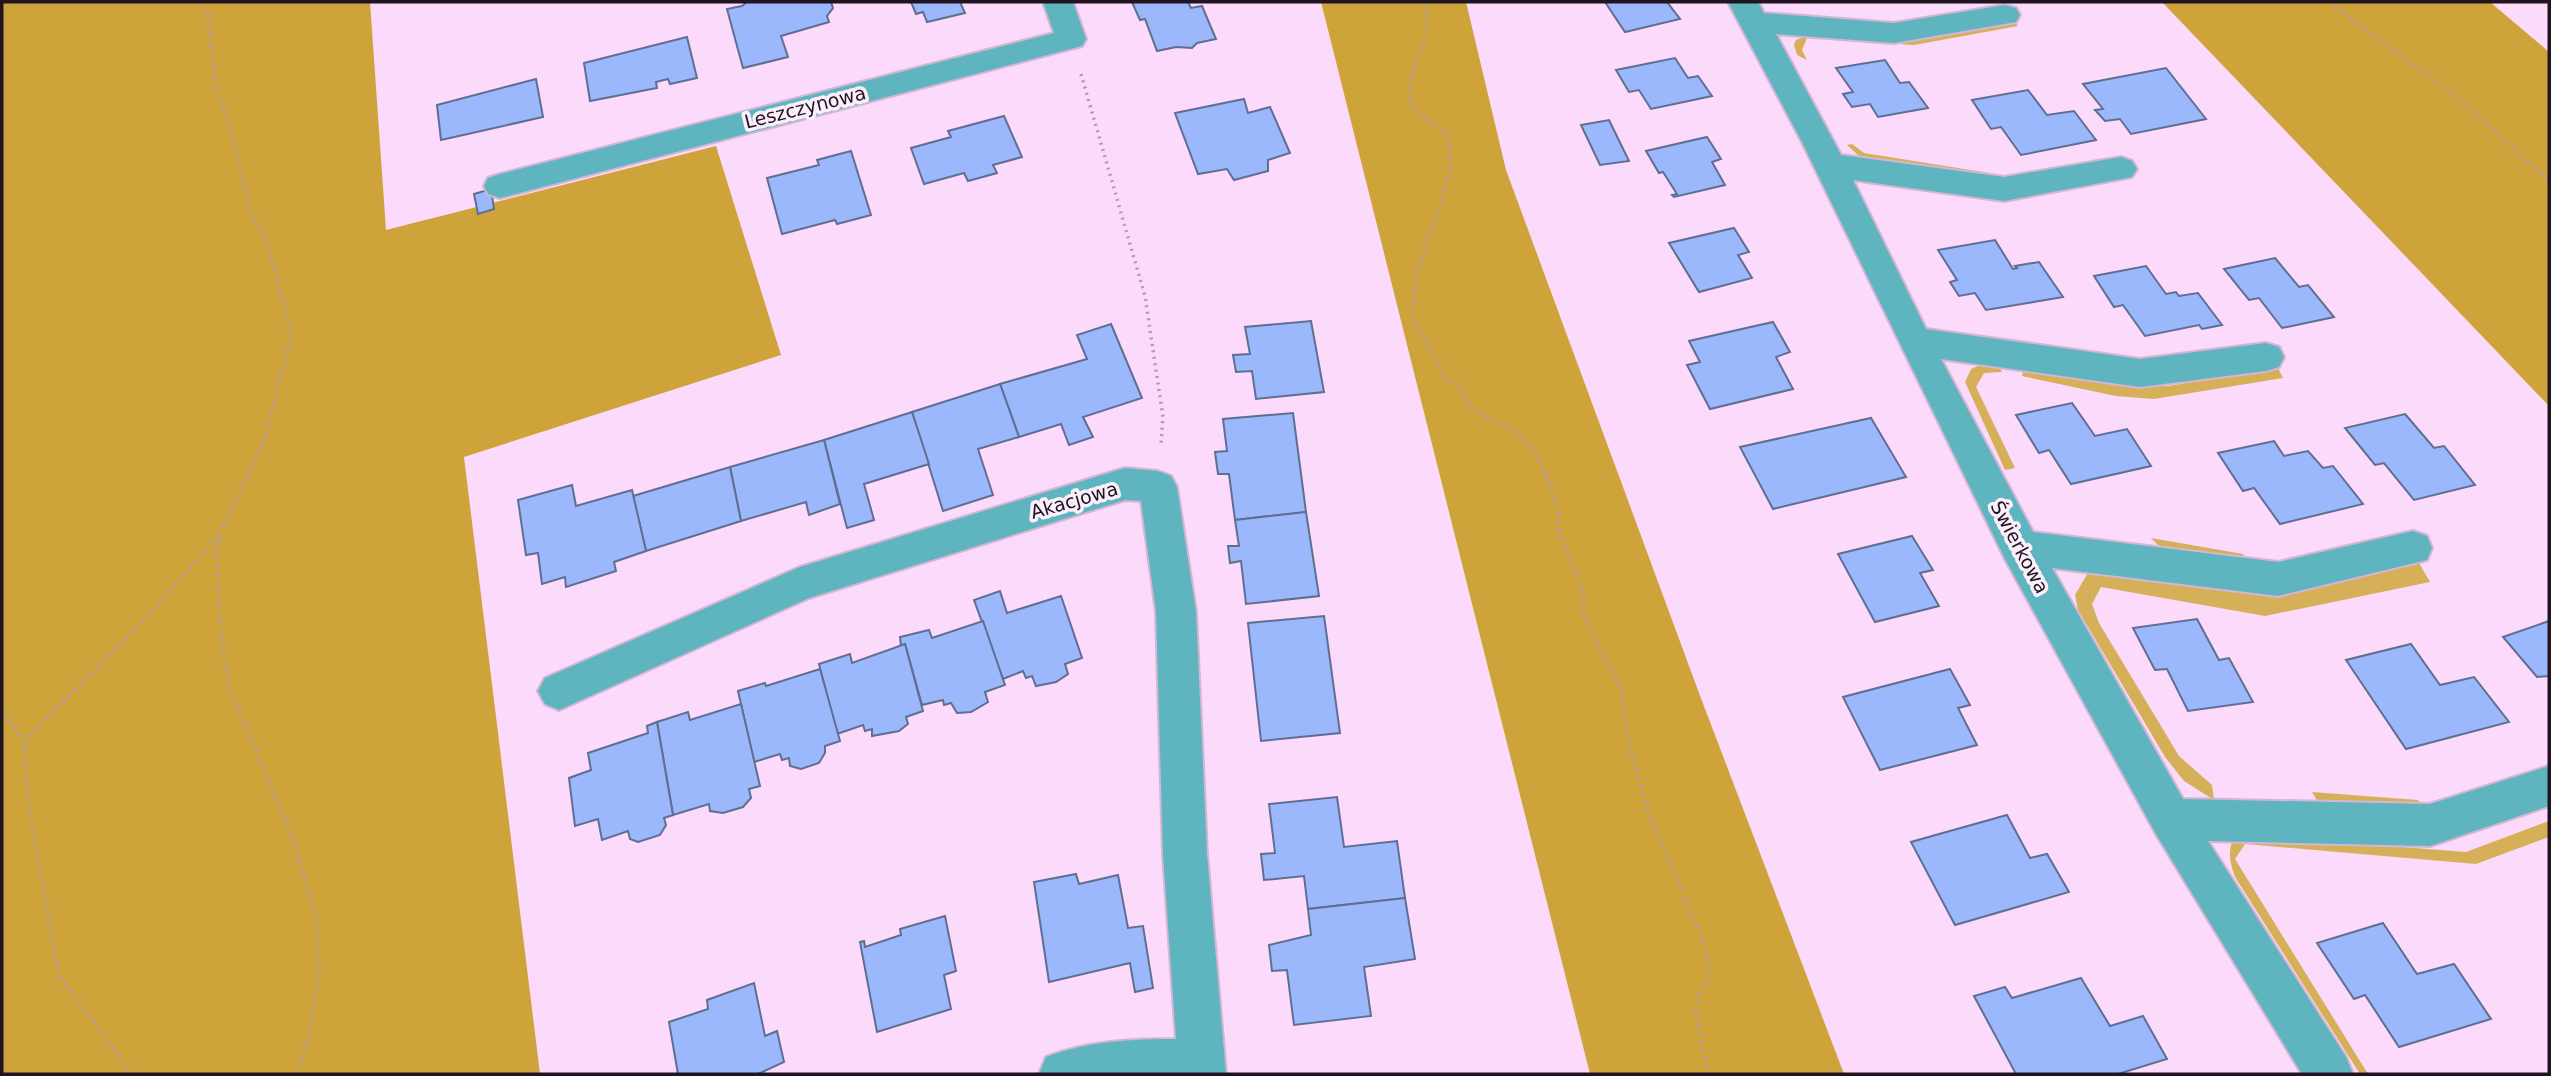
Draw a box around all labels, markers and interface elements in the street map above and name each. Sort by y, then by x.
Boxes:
street label: Leszczynowa [742,81,868,133]
street label: Akacjowa [1028,477,1120,523]
street label: Świerkowa [1986,497,2054,597]

